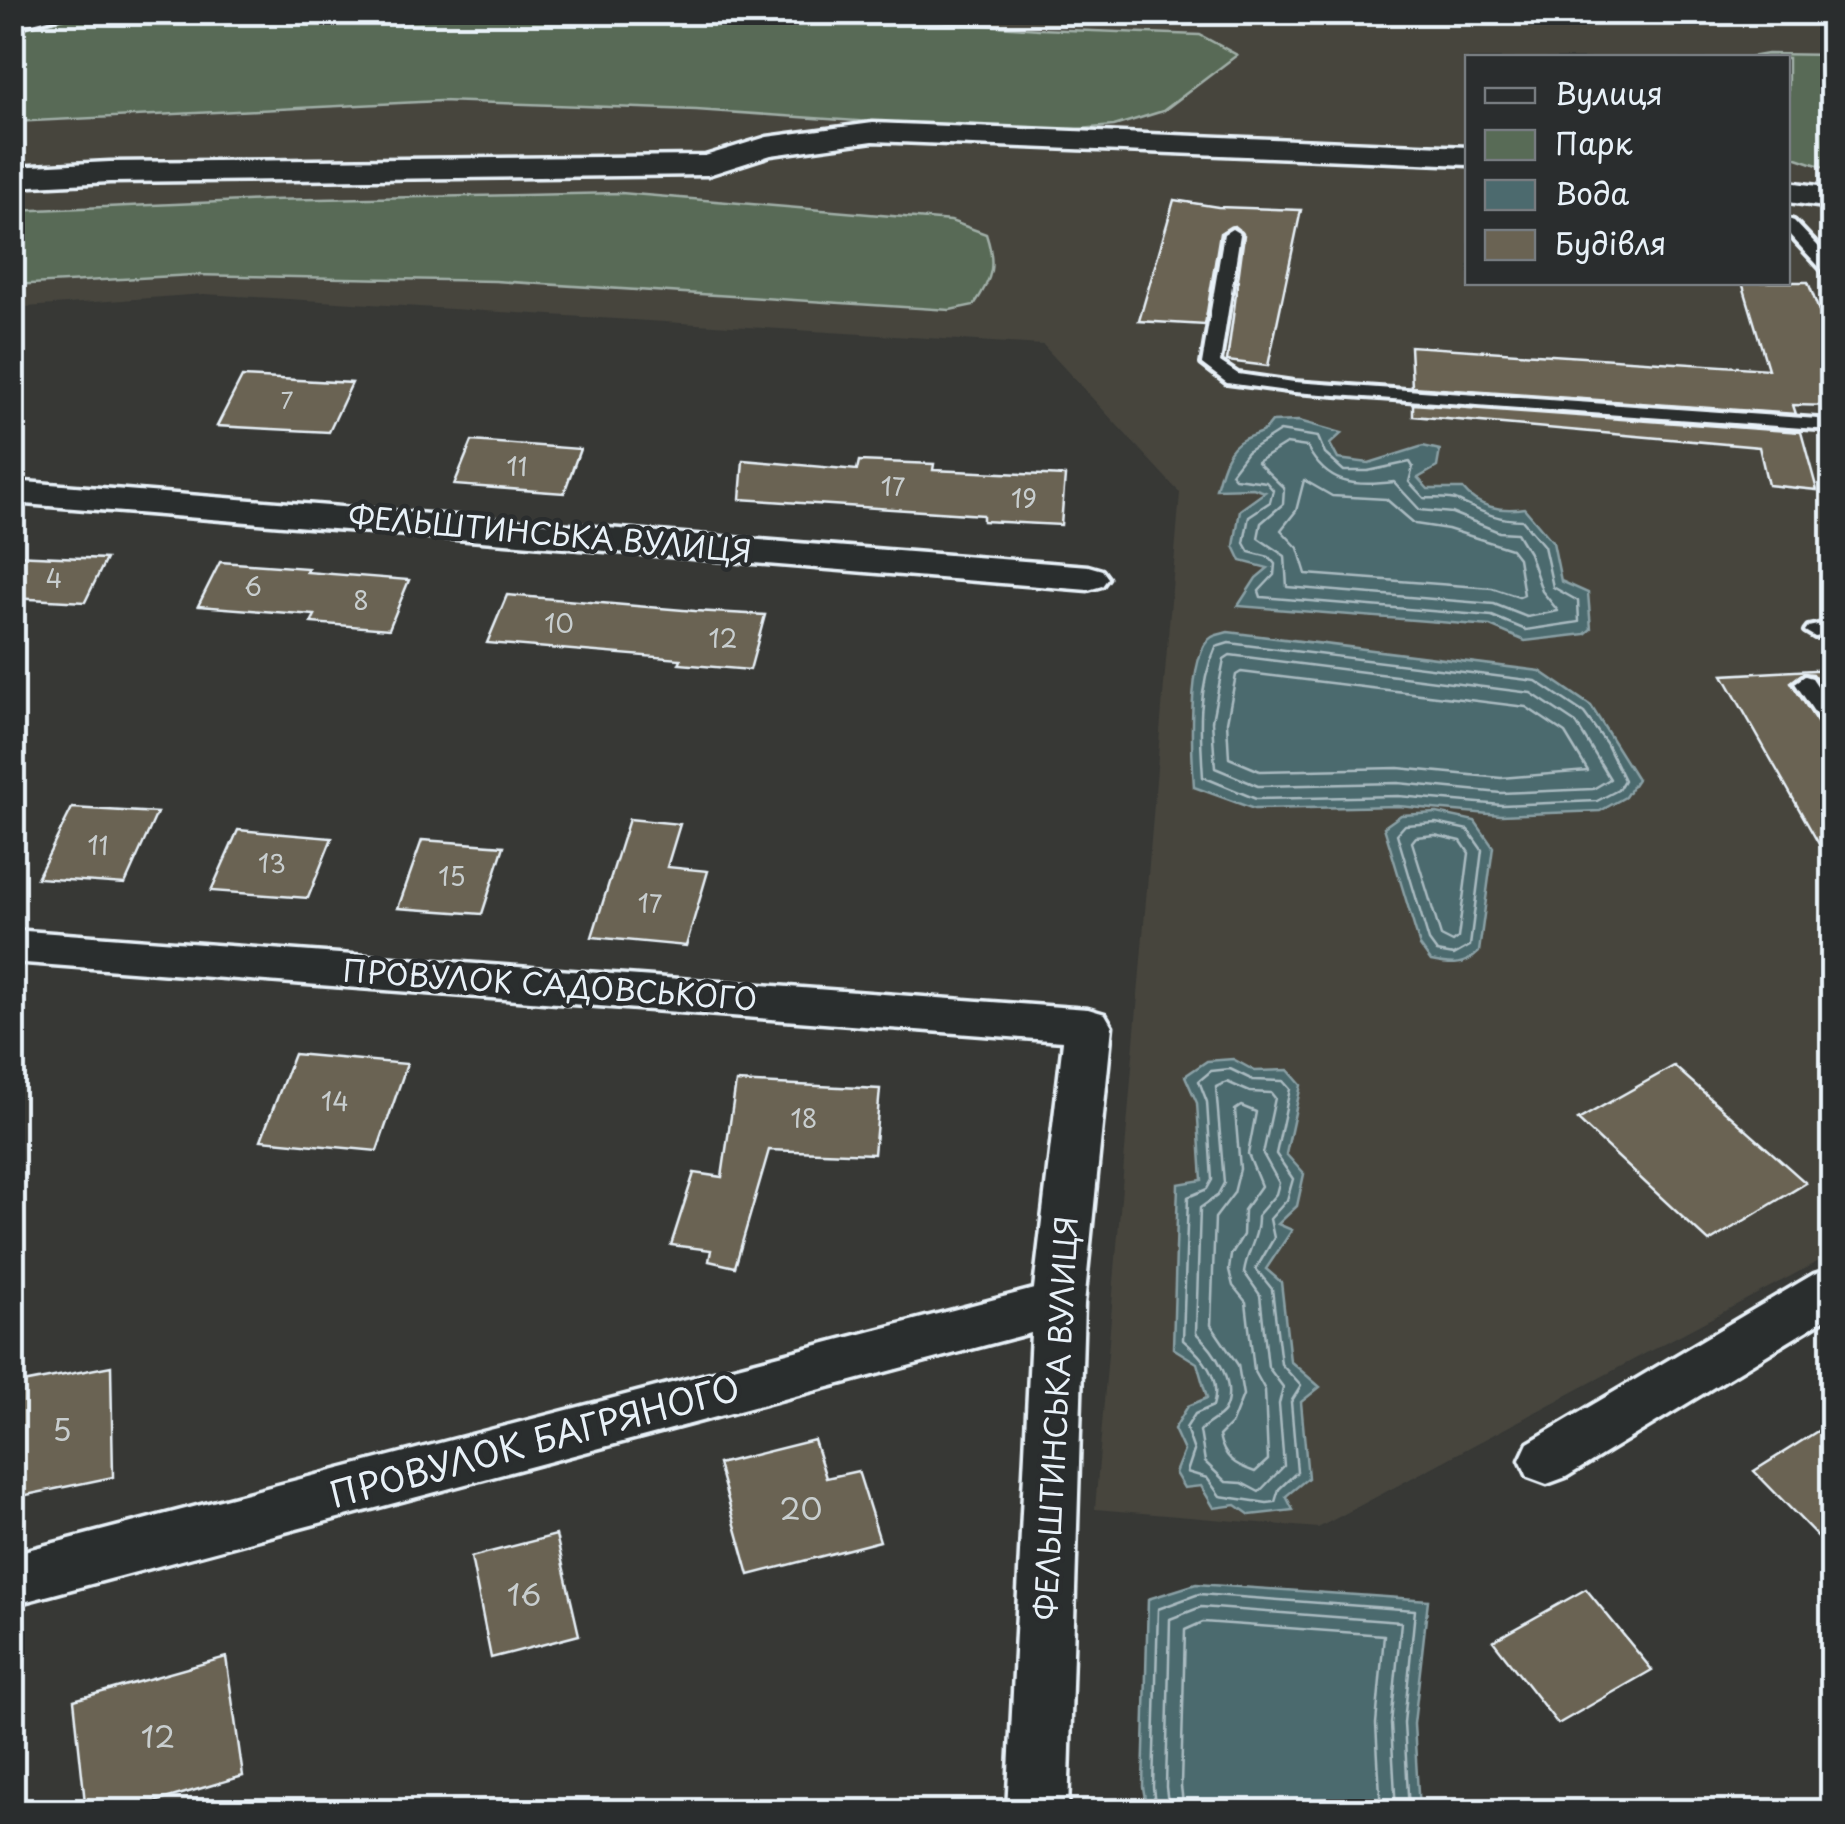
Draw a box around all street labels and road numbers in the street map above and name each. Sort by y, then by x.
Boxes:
street label: ФЕЛЬШТИНСЬКА ВУЛИЦЯ [347,492,754,573]
street label: ПРОВУЛОК САДОВСЬКОГО [342,947,759,1020]
street label: ФЕЛЬШТИНСЬКА ВУЛИЦЯ [1021,1215,1088,1621]
street label: ПРОВУЛОК БАГРЯНОГО [324,1359,745,1520]

